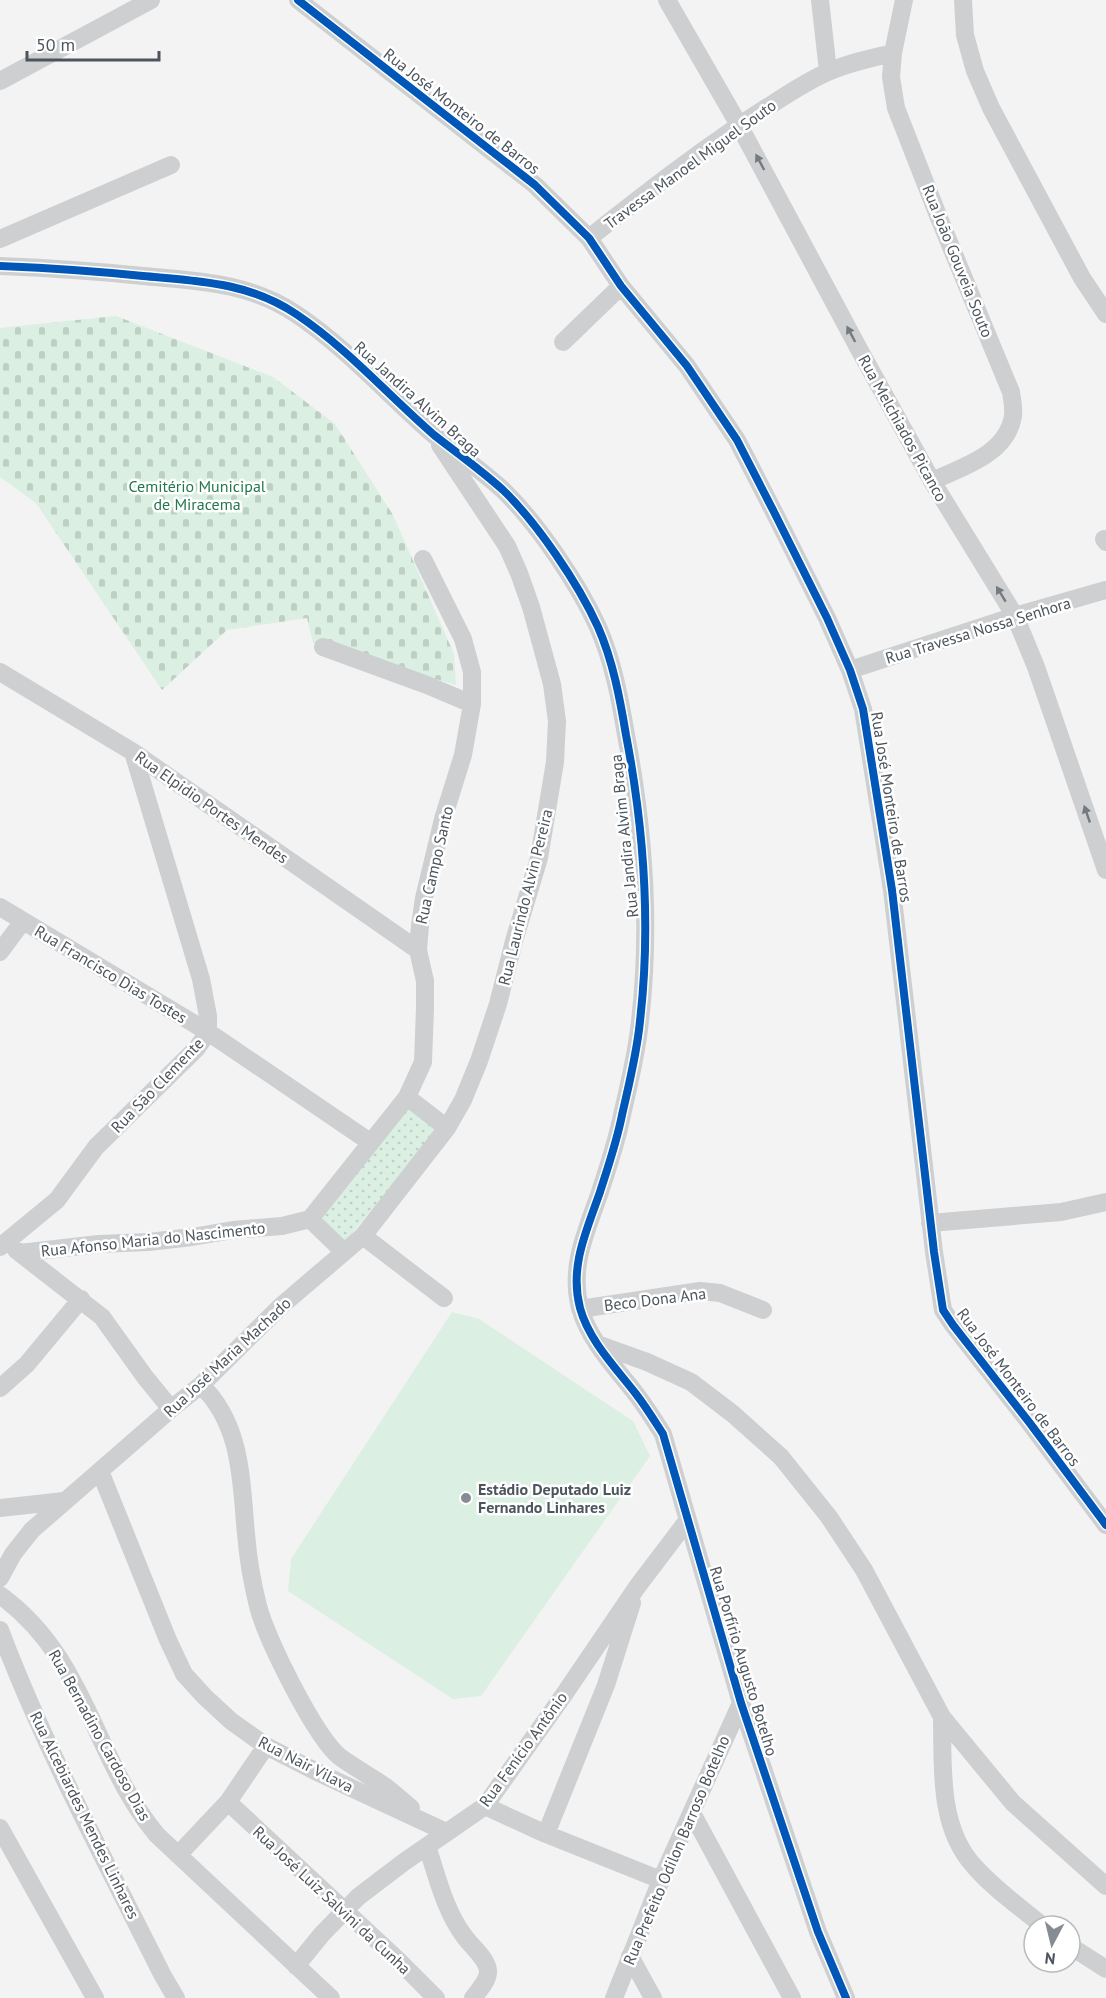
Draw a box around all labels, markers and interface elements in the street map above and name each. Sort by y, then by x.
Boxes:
scale bar [27,24,159,62]
text: 50 m [36,33,75,56]
street label: Rua José Monteiro de Barros [380,44,544,178]
street label: Travessa Manoel Miguel Souto [600,95,780,233]
one-way arrow [755,153,765,171]
street label: Rua João Gouveia Souto [918,182,998,340]
one-way arrow [846,326,856,343]
street label: Rua Jandira Alvim Braga [350,337,486,461]
street label: Rua Melchiados Picanco [854,351,952,505]
park label: Cemitério Municipal de Miracema [128,476,266,514]
one-way arrow [996,586,1007,602]
street label: Rua Travessa Nossa Senhora [883,592,1073,668]
street label: Rua José Monteiro de Barros [867,710,917,904]
street label: Rua Elpidio Portes Mendes [132,747,293,868]
street label: Rua Jandira Alvim Braga [605,753,643,919]
street label: Rua Campo Santo [411,804,457,926]
one-way arrow [1082,805,1092,823]
street label: Rua Laurindo Alvin Pereira [493,807,557,987]
street label: Rua Francisco Dias Tostes [31,921,191,1028]
street label: Rua São Clemente [107,1033,207,1137]
street label: Rua Afonso Maria do Nascimento [40,1217,266,1261]
street label: Beco Dona Ana [603,1283,707,1315]
street label: Rua José Maria Machado [159,1293,295,1421]
street label: Rua José Monteiro de Barros [953,1304,1085,1470]
place label: Estádio Deputado Luiz Fernando Linhares [478,1479,631,1517]
marker: Estádio Deputado Luiz Fernando Linhares [459,1491,473,1505]
street label: Rua Porfírio Augusto Botelho [706,1564,782,1758]
street label: Rua Bernadino Cardoso Dias [45,1646,156,1824]
street label: Rua Fenício Antônio [475,1688,571,1810]
street label: Rua Alcebiardes Mendes Linhares [26,1708,144,1922]
street label: Rua Nair Vilava [255,1731,357,1797]
street label: Rua Prefeito Odilon Barroso Botelho [618,1732,734,1968]
street label: Rua José Luiz Salvini da Cunha [249,1822,415,1978]
north arrow [1022,1914,1082,1974]
text: N [1044,1948,1057,1969]

